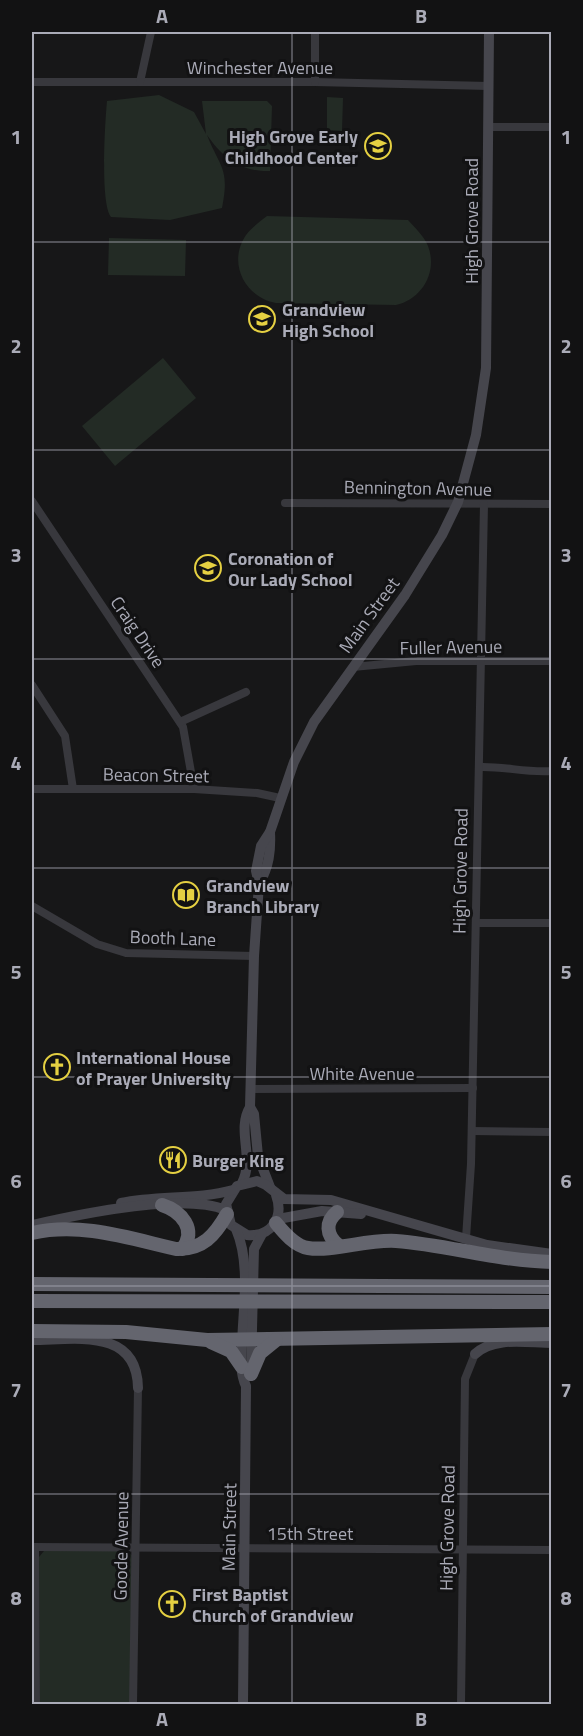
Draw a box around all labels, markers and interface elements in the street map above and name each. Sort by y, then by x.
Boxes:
text: A [156,0,168,31]
text: B [415,0,427,31]
street label: Winchester Avenue [187,54,333,81]
text: 1 [10,121,22,152]
text: 1 [560,121,572,152]
place label: High Grove Early Childhood Center [225,123,358,171]
school or university icon: High Grove Early Childhood Center [363,131,393,161]
street label: High Grove Road [458,158,485,284]
place label: Grandview High School [282,296,374,344]
school or university icon: Grandview High School [247,304,277,334]
text: 2 [10,330,22,361]
text: 2 [560,330,572,361]
street label: Bennington Avenue [344,473,492,503]
text: 3 [10,539,22,570]
text: 3 [560,539,572,570]
place label: Coronation of Our Lady School [228,545,353,593]
school or university icon: Coronation of Our Lady School [193,553,223,583]
street label: Main Street [332,571,406,659]
street label: Craig Drive [104,591,172,673]
street label: Fuller Avenue [399,633,503,661]
text: 4 [10,747,22,778]
text: 4 [560,747,572,778]
street label: Beacon Street [103,761,210,789]
street label: High Grove Road [445,808,475,934]
place label: Grandview Branch Library [206,872,319,920]
library icon: Grandview Branch Library [171,880,201,910]
street label: Booth Lane [129,923,217,953]
text: 5 [10,956,22,987]
text: 5 [560,956,572,987]
place label: International House of Prayer University [76,1044,231,1092]
church icon: International House of Prayer University [42,1052,72,1082]
street label: White Avenue [309,1060,415,1087]
restaurant icon: Burger King [158,1145,188,1175]
place label: Burger King [192,1147,284,1174]
text: 6 [10,1165,22,1196]
text: 6 [560,1165,572,1196]
text: 7 [10,1374,22,1405]
text: 7 [560,1374,572,1405]
street label: High Grove Road [432,1465,462,1591]
street label: Main Street [215,1482,243,1571]
street label: Goode Avenue [107,1491,135,1601]
street label: 15th Street [267,1520,354,1547]
place label: First Baptist Church of Grandview [192,1581,354,1629]
text: 8 [10,1582,22,1613]
text: 8 [560,1582,572,1613]
church icon: First Baptist Church of Grandview [157,1589,187,1619]
text: A [156,1703,168,1734]
text: B [415,1703,427,1734]

